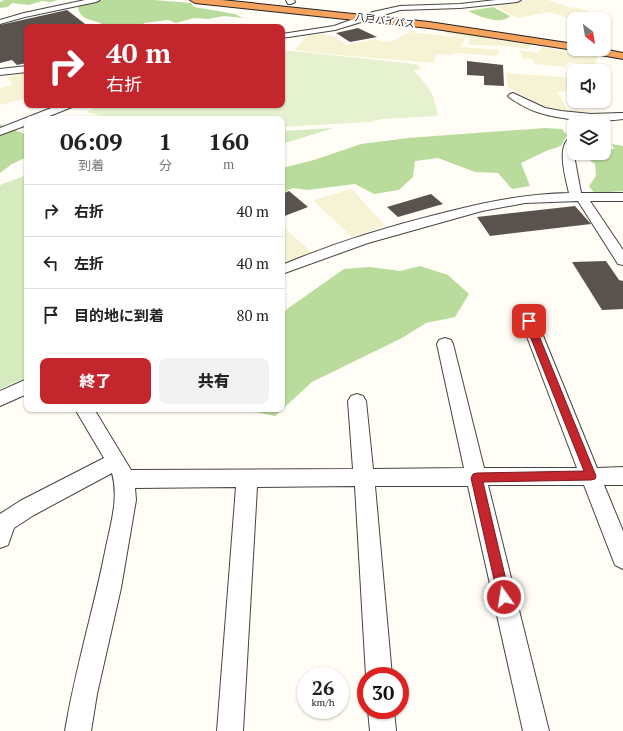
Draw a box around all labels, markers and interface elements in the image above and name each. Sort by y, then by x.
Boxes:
street label: 八戸バイパス [354,10,415,31]
north arrow [567,12,611,56]
map controls [567,12,611,160]
text: 40 m [106,34,171,71]
icon: right [40,40,92,92]
button: sound [567,64,611,108]
text: 右折 [106,72,142,96]
button: layers [567,116,611,160]
text: 06:09 [60,125,123,157]
text: 1 [159,125,172,157]
text: 160 [208,125,249,157]
text: m [223,155,234,173]
text: 到着 [78,156,104,174]
text: 分 [159,156,172,174]
icon: right [40,200,62,222]
text: 右折 [74,201,104,221]
text: 40 m [236,201,269,221]
icon: left [40,252,62,274]
text: 左折 [74,253,104,273]
text: 40 m [236,253,269,273]
icon: arrive [40,304,62,326]
pin [512,304,546,338]
text: 目的地に到着 [74,305,164,325]
text: 80 m [236,305,269,325]
icon: arrive [518,310,540,332]
button: 終了 [40,358,151,404]
button: 共有 [159,358,269,404]
position arrow [483,576,525,618]
speed limit sign: 30 [357,667,409,719]
text: 26 [312,674,334,701]
text: km/h [311,696,335,709]

